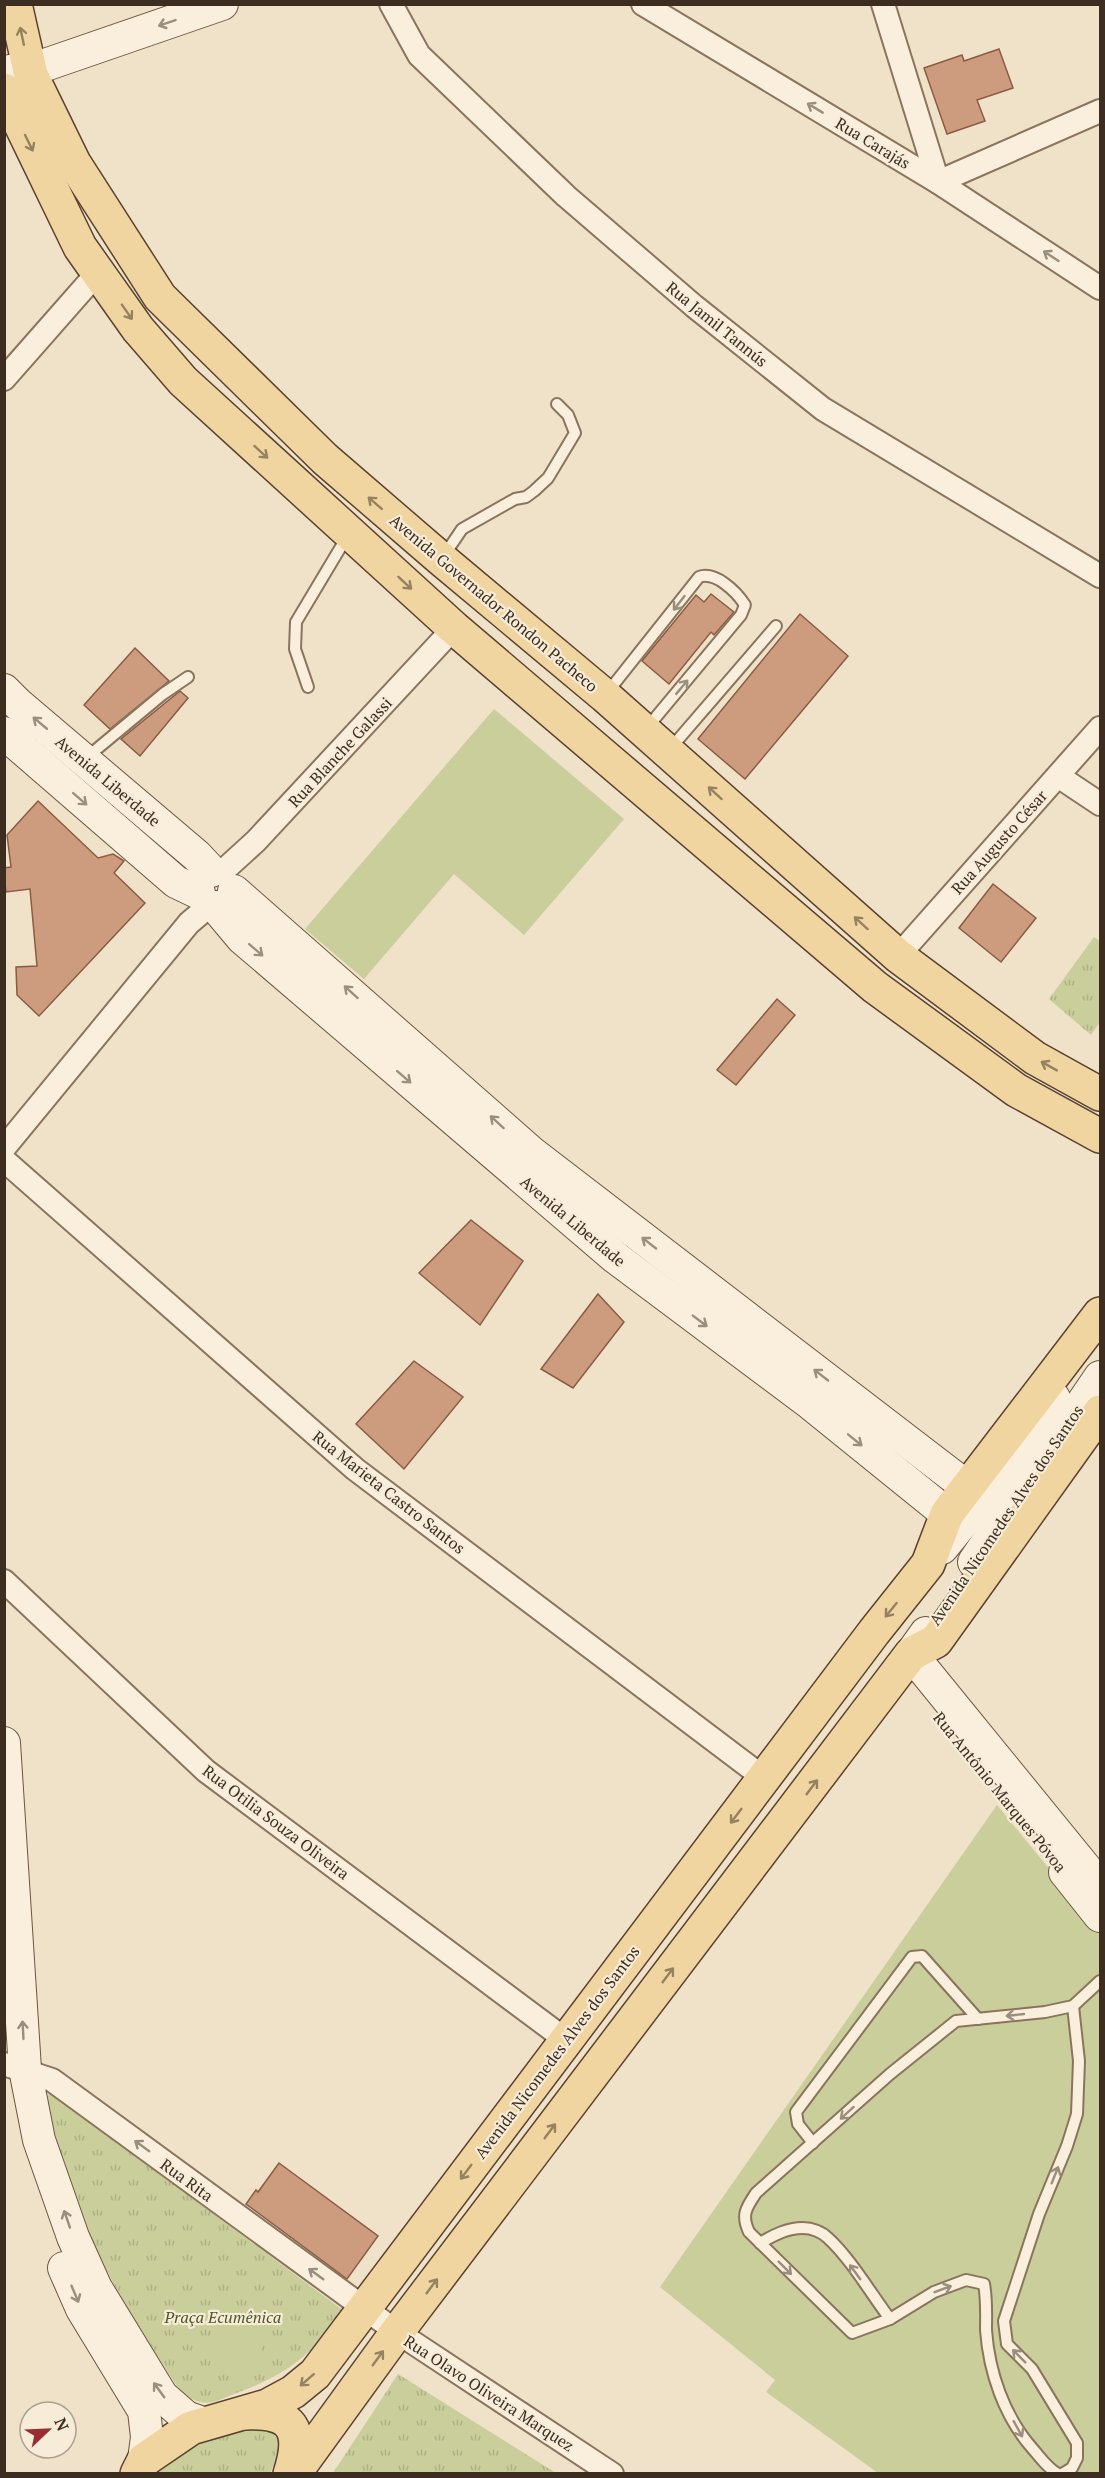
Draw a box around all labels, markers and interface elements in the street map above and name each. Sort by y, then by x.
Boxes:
one-way arrow [158,18,177,29]
one-way arrow [15,27,27,46]
one-way arrow [807,102,824,114]
street label: Rua Carajás [832,112,915,174]
one-way arrow [24,134,36,152]
one-way arrow [1044,250,1060,262]
street label: Rua Jamil Tannús [662,276,772,372]
one-way arrow [120,303,133,320]
one-way arrow [253,445,268,459]
one-way arrow [368,496,383,510]
street label: Avenida Governador Rondon Pacheco [385,509,603,697]
one-way arrow [397,576,412,590]
one-way arrow [672,595,685,611]
one-way arrow [675,679,688,695]
street label: Rua Blanche Galassi [283,692,397,812]
one-way arrow [33,716,48,730]
street label: Avenida Liberdade [51,730,165,832]
street label: Rua Augusto César [946,784,1052,899]
one-way arrow [708,786,723,800]
one-way arrow [72,792,87,806]
one-way arrow [854,916,869,930]
one-way arrow [248,943,263,957]
one-way arrow [343,986,359,999]
one-way arrow [1041,1060,1058,1072]
one-way arrow [396,1070,411,1084]
one-way arrow [490,1115,505,1129]
street label: Avenida Liberdade [516,1170,630,1272]
one-way arrow [642,1237,658,1250]
one-way arrow [692,1315,708,1328]
one-way arrow [813,1368,829,1381]
street label: Avenida Nicomedes Alves dos Santos [924,1400,1088,1630]
street label: Rua Marieta Castro Santos [308,1425,470,1559]
one-way arrow [847,1433,863,1446]
one-way arrow [885,1601,898,1617]
street label: Rua Antônio Marques Póvoa [928,1707,1072,1877]
street label: Rua Otilia Souza Oliveira [198,1760,354,1884]
one-way arrow [805,1779,818,1795]
one-way arrow [730,1807,742,1823]
street label: Avenida Nicomedes Alves dos Santos [470,1941,645,2163]
one-way arrow [662,1968,675,1984]
one-way arrow [1006,2010,1026,2021]
one-way arrow [18,2021,29,2041]
one-way arrow [839,2106,854,2120]
one-way arrow [544,2123,557,2139]
one-way arrow [135,2140,151,2153]
street label: Rua Rita [156,2153,218,2207]
one-way arrow [460,2164,473,2180]
one-way arrow [1050,2166,1061,2185]
one-way arrow [61,2210,72,2229]
one-way arrow [778,2260,793,2275]
one-way arrow [849,2265,862,2281]
one-way arrow [309,2268,325,2280]
one-way arrow [426,2278,439,2294]
one-way arrow [933,2283,952,2294]
one-way arrow [70,2284,81,2302]
park label: Praça Ecumênica [164,2306,281,2328]
street label: Rua Olavo Oliveira Marquez [400,2330,578,2456]
one-way arrow [1011,2349,1026,2364]
one-way arrow [372,2351,384,2367]
one-way arrow [300,2373,315,2387]
one-way arrow [153,2383,165,2399]
north arrow [18,2400,78,2460]
text: N [49,2414,74,2434]
one-way arrow [1013,2420,1025,2437]

